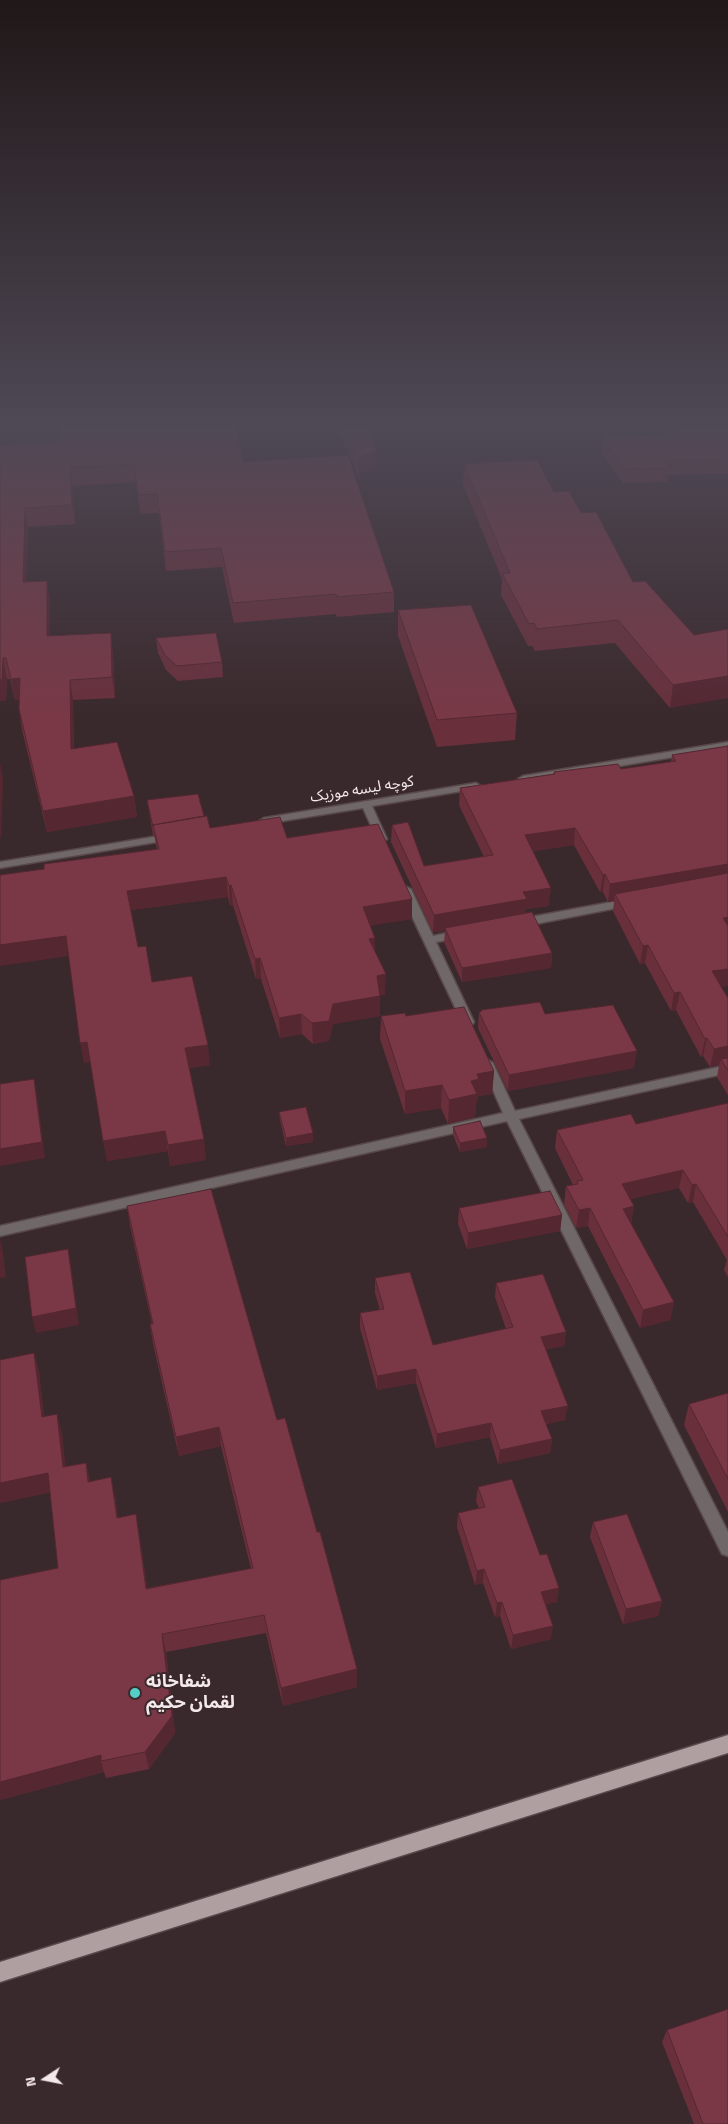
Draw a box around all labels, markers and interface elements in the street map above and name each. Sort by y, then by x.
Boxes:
street label: کوچه لیسه موزیک [309,773,415,807]
place label: شفاخانه لقمان حکیم [146,1672,235,1715]
marker: شفاخانه لقمان حکیم [128,1686,142,1700]
north arrow [20,2054,70,2104]
text: N [19,2075,41,2089]

